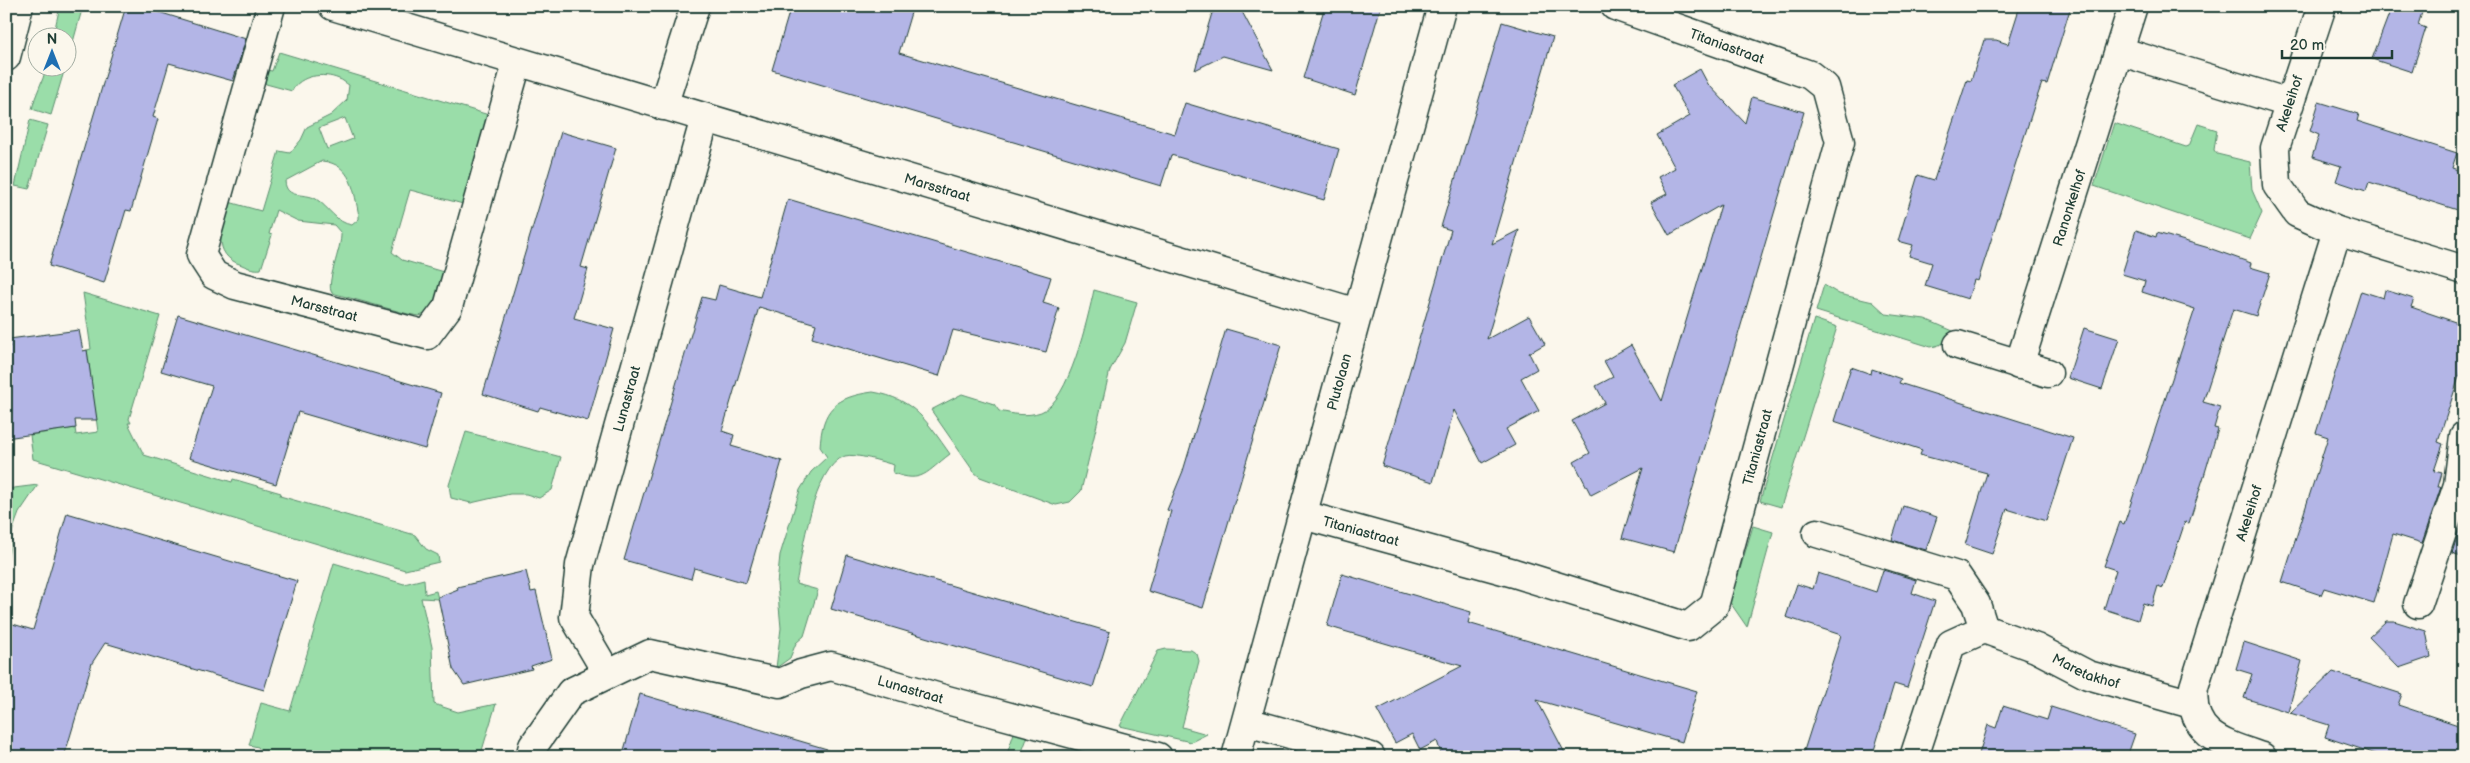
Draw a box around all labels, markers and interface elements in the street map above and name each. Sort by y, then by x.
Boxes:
street label: Titaniastraat [1687,25,1767,68]
north arrow [28,28,78,78]
scale bar [2282,28,2392,60]
text: N [47,31,57,48]
text: 20 m [2290,36,2324,55]
street label: Akeleihof [2272,72,2307,133]
street label: Ranonkelhof [2049,167,2090,248]
street label: Marsstraat [902,170,973,206]
street label: Marsstraat [289,292,360,326]
street label: Plutolaan [1323,351,1355,412]
street label: Lunastraat [610,363,644,434]
street label: Titaniastraat [1739,407,1776,487]
street label: Akeleihof [2232,482,2266,543]
street label: Titaniastraat [1321,513,1401,550]
street label: Maretakhof [2049,650,2122,693]
street label: Lunastraat [875,672,946,708]

